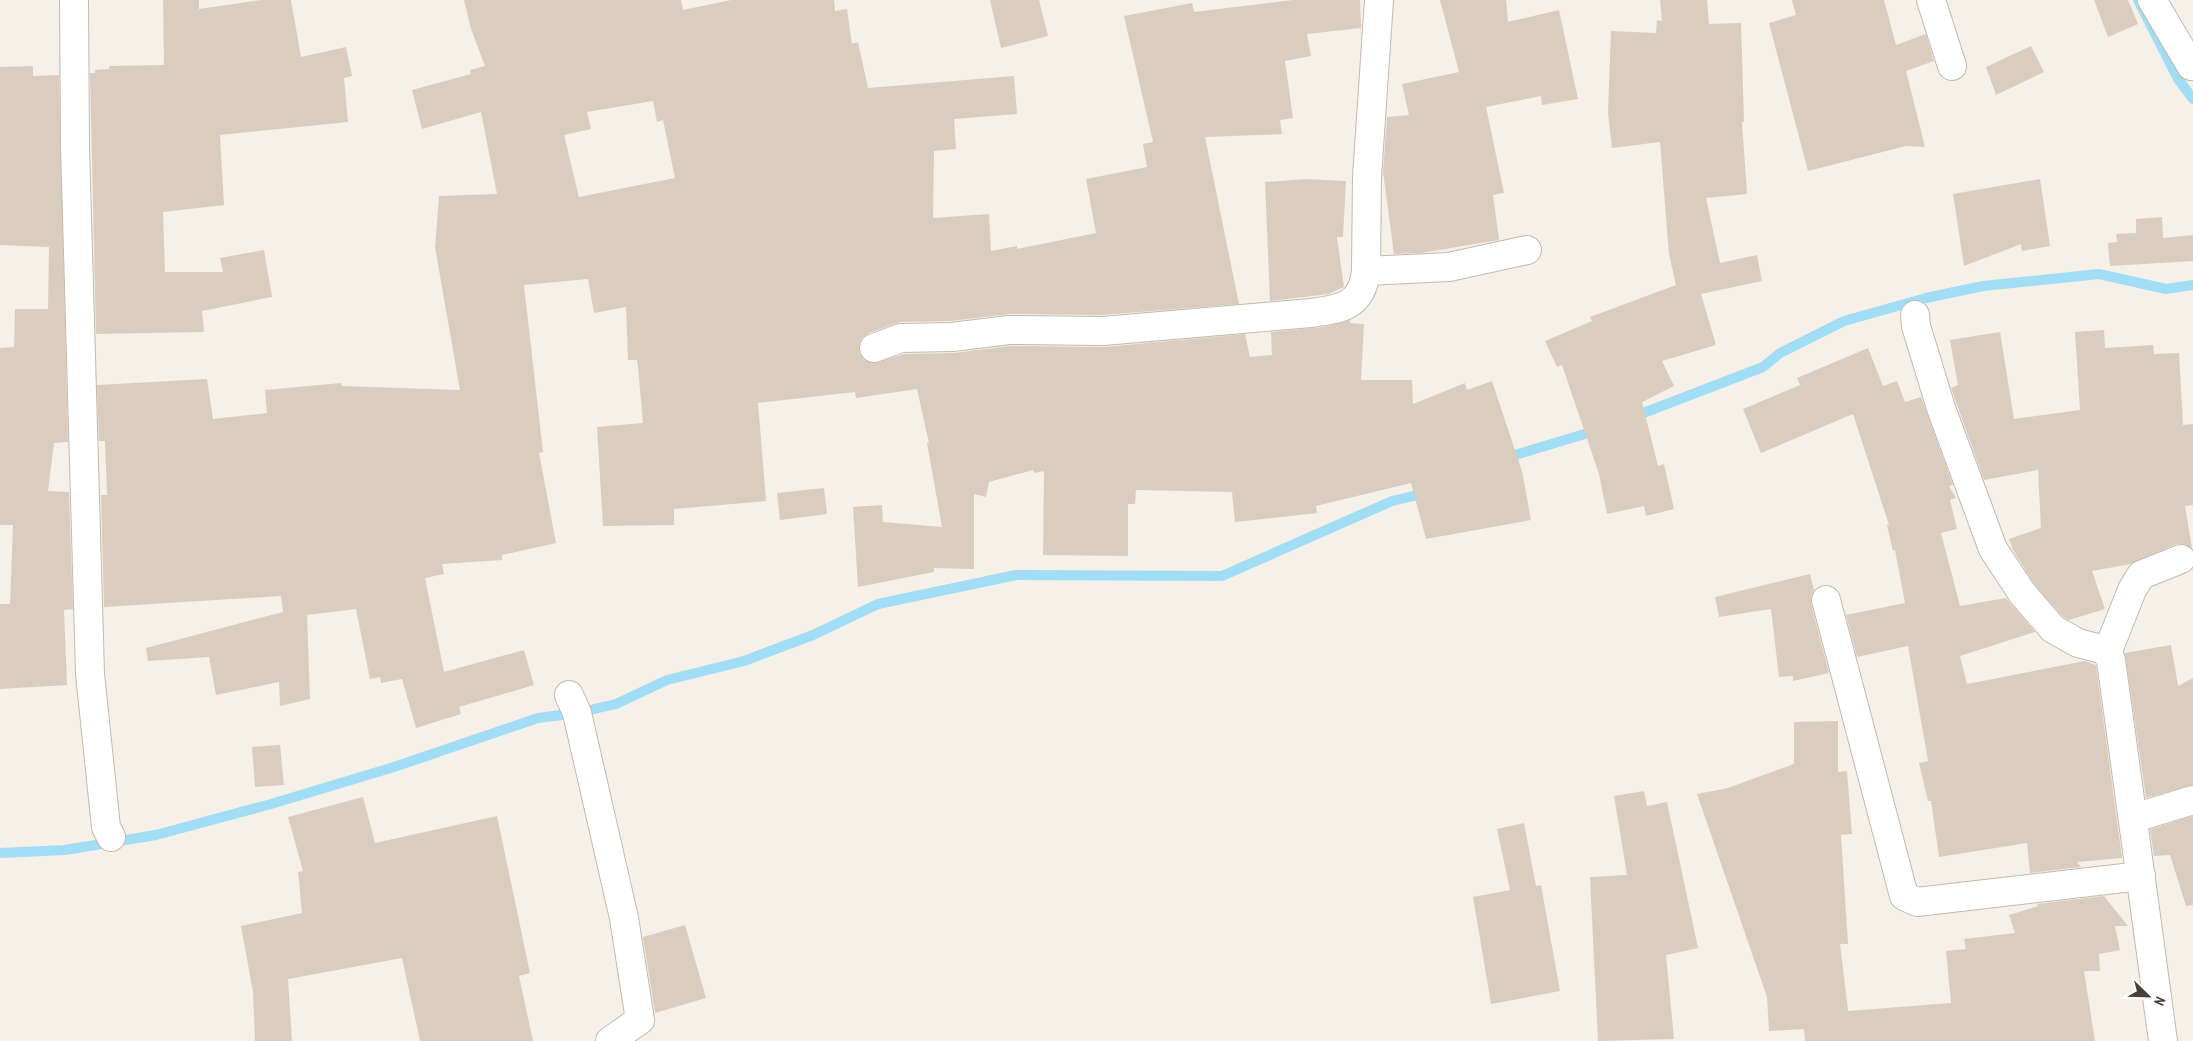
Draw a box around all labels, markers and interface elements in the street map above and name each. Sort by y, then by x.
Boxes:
north arrow [2123,971,2173,1021]
text: N [2150,994,2170,1008]

